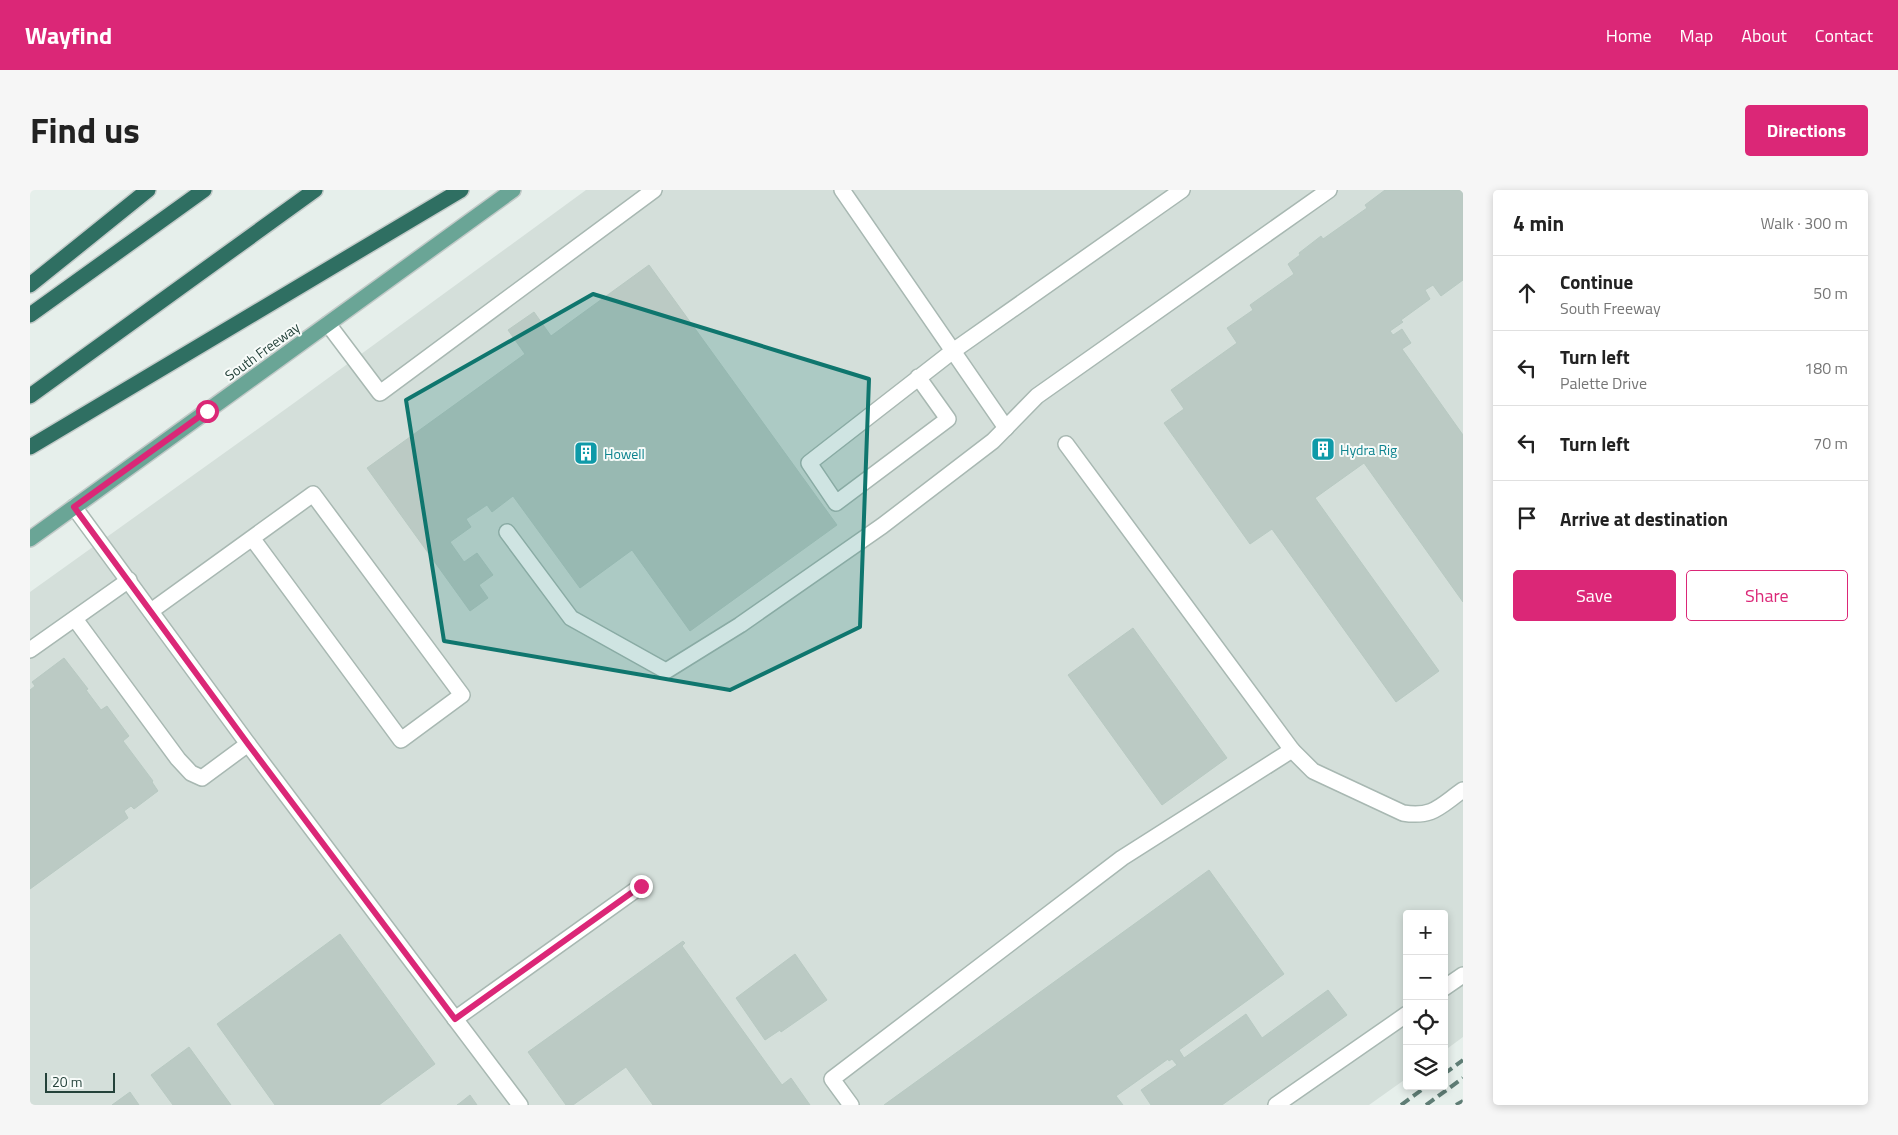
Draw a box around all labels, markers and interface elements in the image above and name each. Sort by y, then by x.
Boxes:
text: Wayfind [25,17,112,53]
text: Home [1606,22,1652,49]
text: Map [1680,22,1713,49]
text: About [1741,22,1787,49]
text: Contact [1815,22,1873,49]
text: Find us [30,103,140,157]
button: Directions [1745,105,1868,156]
text: 4 min [1513,207,1564,239]
text: Walk · 300 m [1760,211,1848,235]
text: Continue [1560,267,1633,296]
icon: ahead [1513,279,1541,307]
text: 50 m [1813,281,1848,305]
text: South Freeway [1560,296,1661,320]
street label: South Freeway [220,316,304,385]
text: Turn left [1560,342,1630,371]
icon: left [1513,354,1541,382]
text: 180 m [1804,356,1848,380]
text: Palette Drive [1560,371,1647,395]
route start [196,400,219,423]
icon: left [1513,429,1541,457]
text: Turn left [1560,429,1630,458]
text: 70 m [1813,431,1848,455]
building icon: Hydra Rig [1310,436,1336,462]
place label: Hydra Rig [1340,439,1397,460]
building icon: Howell [573,440,599,466]
place label: Howell [604,443,645,464]
icon: arrive [1513,504,1541,532]
text: Arrive at destination [1560,504,1728,533]
button: Save [1513,570,1676,621]
button: Share [1686,570,1848,621]
route end [630,875,653,898]
map controls [1403,910,1448,1090]
button: + [1403,910,1448,955]
button: − [1403,955,1448,1000]
button: locate [1403,1000,1448,1045]
button: layers [1403,1045,1448,1090]
scale bar [45,1070,115,1093]
text: 20 m [52,1071,82,1092]

